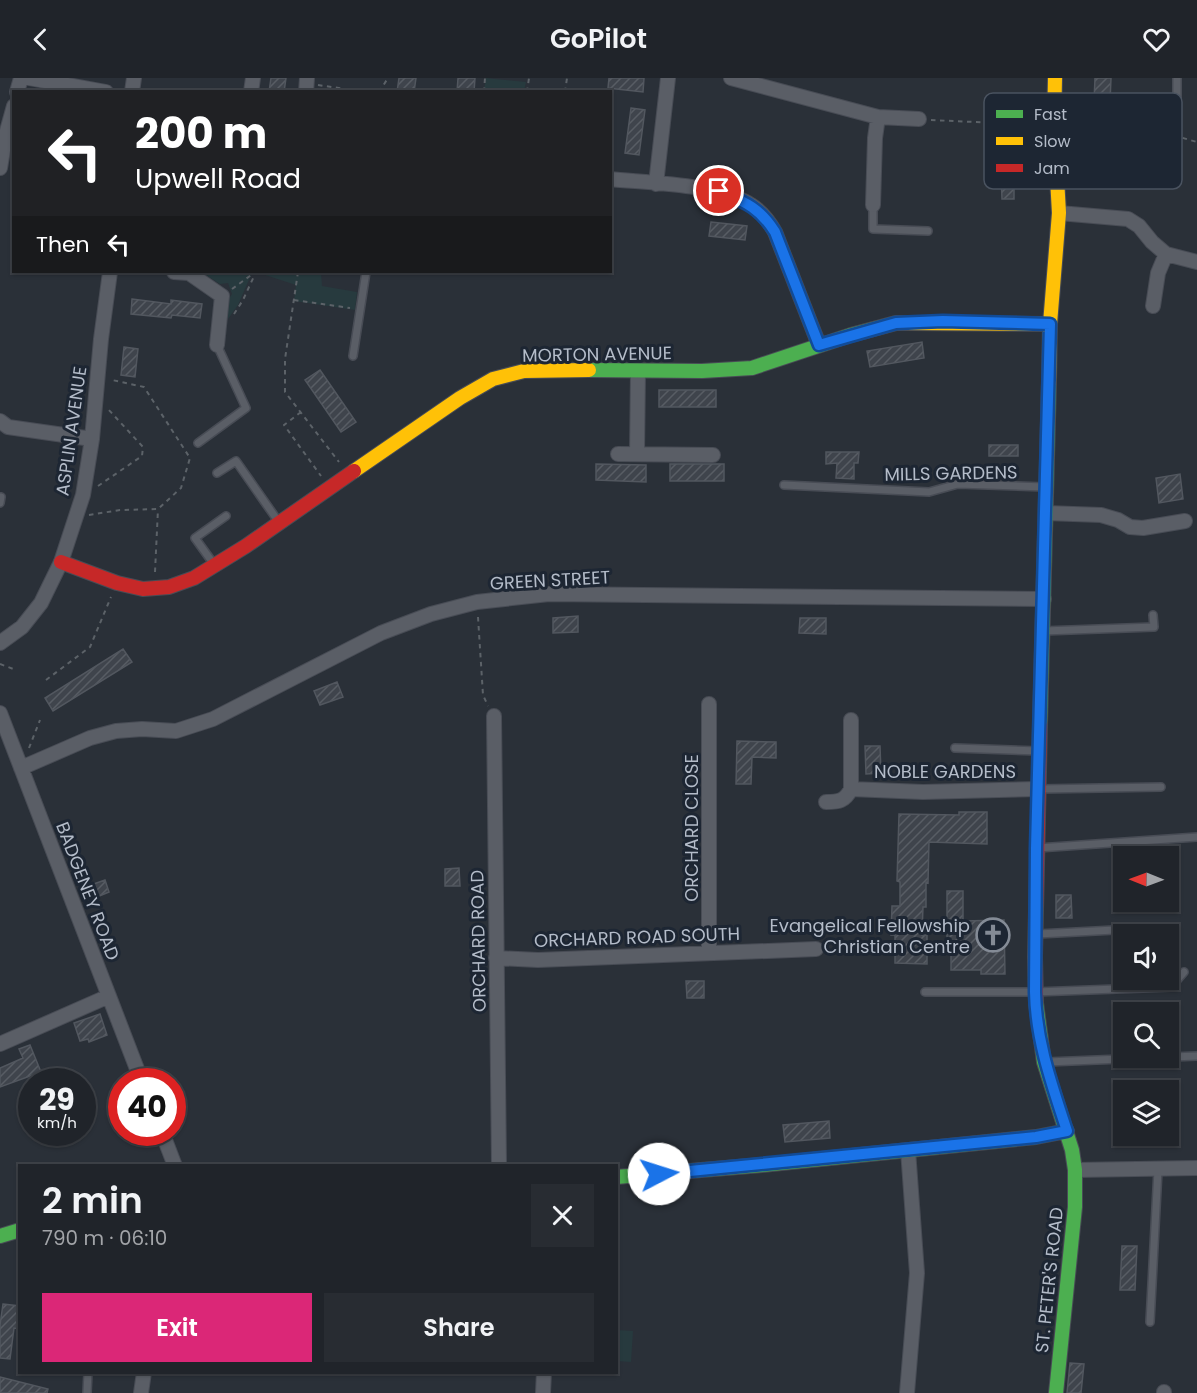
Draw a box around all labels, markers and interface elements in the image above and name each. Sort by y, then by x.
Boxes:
text: GoPilot [550,20,647,57]
icon: back [24,23,57,56]
icon: heart [1140,23,1173,56]
legend [984,93,1182,189]
text: Fast [1034,103,1067,126]
text: 200 m [135,104,267,163]
icon: left [36,114,114,192]
text: Slow [1034,130,1071,153]
text: Jam [1034,157,1070,180]
text: Upwell Road [135,160,301,197]
pin [693,165,744,216]
icon: arrive [702,174,735,207]
icon: left [102,228,135,261]
text: Then [36,229,90,260]
street label: MORTON AVENUE [522,340,672,368]
street label: ASPLIN AVENUE [50,365,92,497]
street label: MILLS GARDENS [884,459,1018,487]
street label: GREEN STREET [489,564,611,596]
street label: ORCHARD CLOSE [679,754,704,902]
street label: NOBLE GARDENS [874,759,1016,784]
street label: BADGENEY ROAD [50,818,126,964]
north arrow [1113,846,1179,912]
map controls [1113,846,1179,1146]
street label: ORCHARD ROAD [464,870,492,1012]
place label: Evangelical Fellowship Christian Centre [770,913,970,959]
church icon: Evangelical Fellowship Christian Centre [975,917,1011,953]
street label: ORCHARD ROAD SOUTH [534,921,740,953]
button: sound [1113,924,1179,990]
button: search [1113,1002,1179,1068]
speed limit sign: 40 [108,1068,186,1146]
text: 29 [39,1078,75,1121]
button: layers [1113,1080,1179,1146]
text: km/h [37,1112,77,1133]
position arrow [627,1142,691,1206]
text: 2 min [42,1175,143,1226]
button: close [531,1184,594,1247]
street label: ST. PETER'S ROAD [1029,1206,1069,1354]
text: 790 m · 06:10 [42,1224,167,1252]
button: Exit [42,1293,312,1362]
button: Share [324,1293,594,1362]

